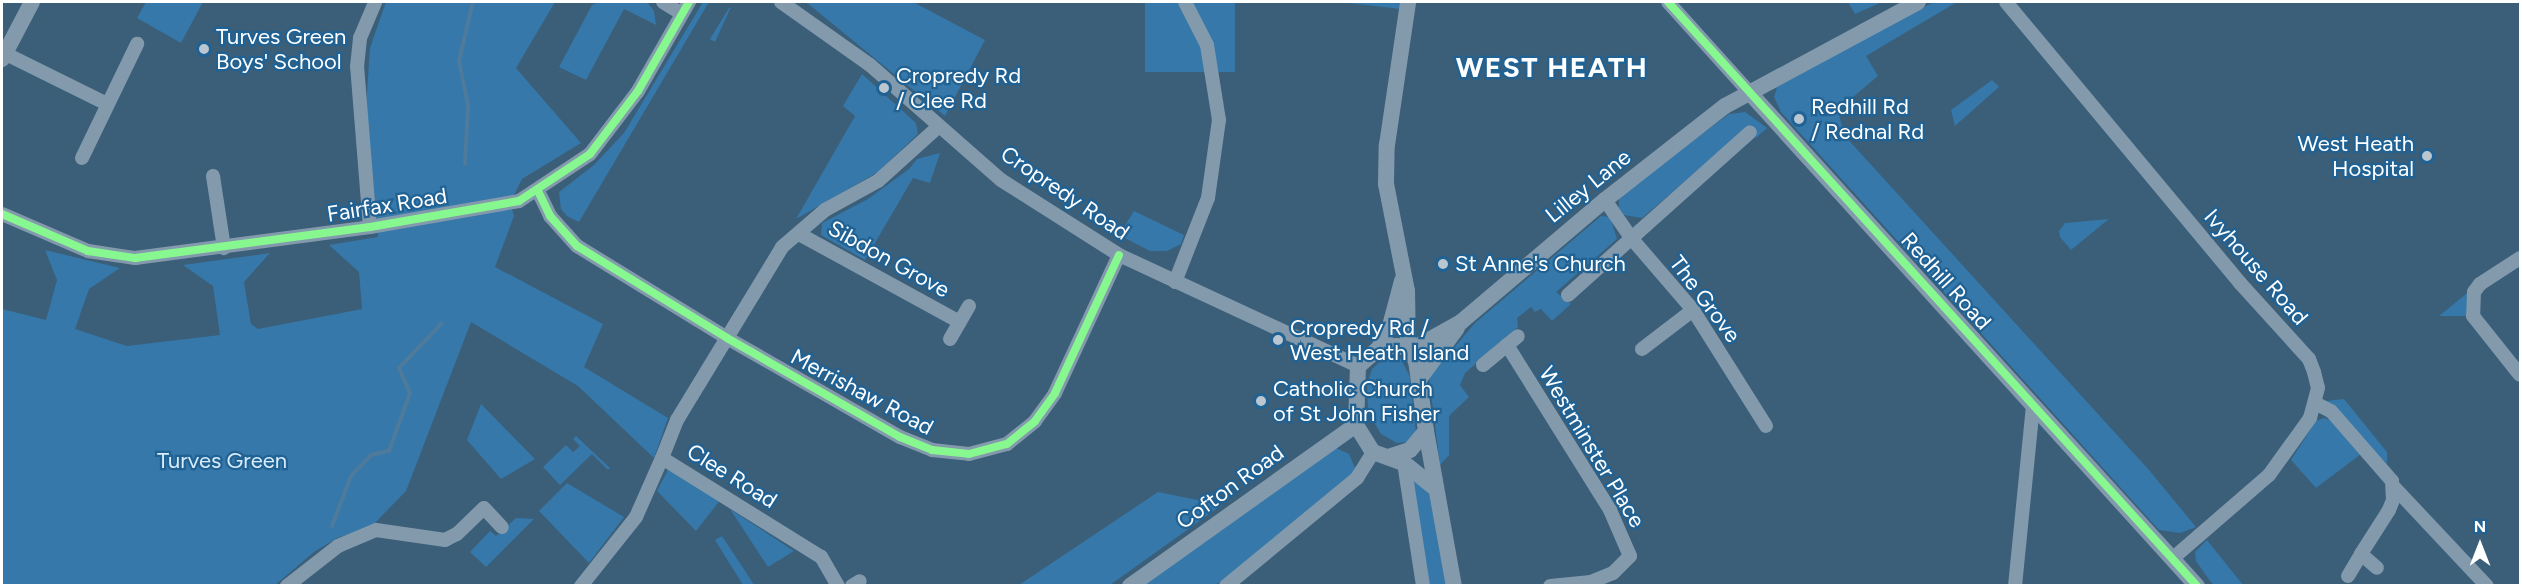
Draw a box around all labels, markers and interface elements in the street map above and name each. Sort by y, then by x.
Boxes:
place label: Turves Green Boys' School [216,23,346,74]
marker: Turves Green Boys' School [197,42,211,56]
district label: WEST HEATH [1456,50,1648,84]
place label: Cropredy Rd / Clee Rd [896,62,1021,113]
marker: Cropredy Rd / Clee Rd [877,81,891,95]
place label: Redhill Rd / Rednal Rd [1811,93,1924,144]
marker: Redhill Rd / Rednal Rd [1792,112,1806,126]
place label: West Heath Hospital [2297,130,2414,182]
street label: Cropredy Road [996,140,1134,246]
street label: Lilley Lane [1540,144,1636,228]
marker: West Heath Hospital [2418,147,2436,165]
street label: Fairfax Road [325,182,449,228]
street label: Ivyhouse Road [2199,204,2313,330]
street label: Sibdon Grove [824,215,954,303]
street label: Redhill Road [1895,227,1997,335]
street label: The Grove [1664,250,1746,348]
place label: St Anne's Church [1455,251,1626,277]
marker: St Anne's Church [1436,257,1450,271]
place label: Cropredy Rd / West Heath Island [1290,314,1469,366]
marker: Cropredy Rd / West Heath Island [1271,333,1285,347]
street label: Merrishaw Road [786,343,938,441]
street label: Westminster Place [1534,362,1650,532]
place label: Catholic Church of St John Fisher [1273,375,1440,427]
marker: Catholic Church of St John Fisher [1254,394,1268,408]
street label: Clee Road [682,438,782,514]
street label: Cofton Road [1171,439,1289,535]
park label: Turves Green [157,448,287,474]
north arrow [2450,515,2510,575]
text: N [2474,517,2486,536]

